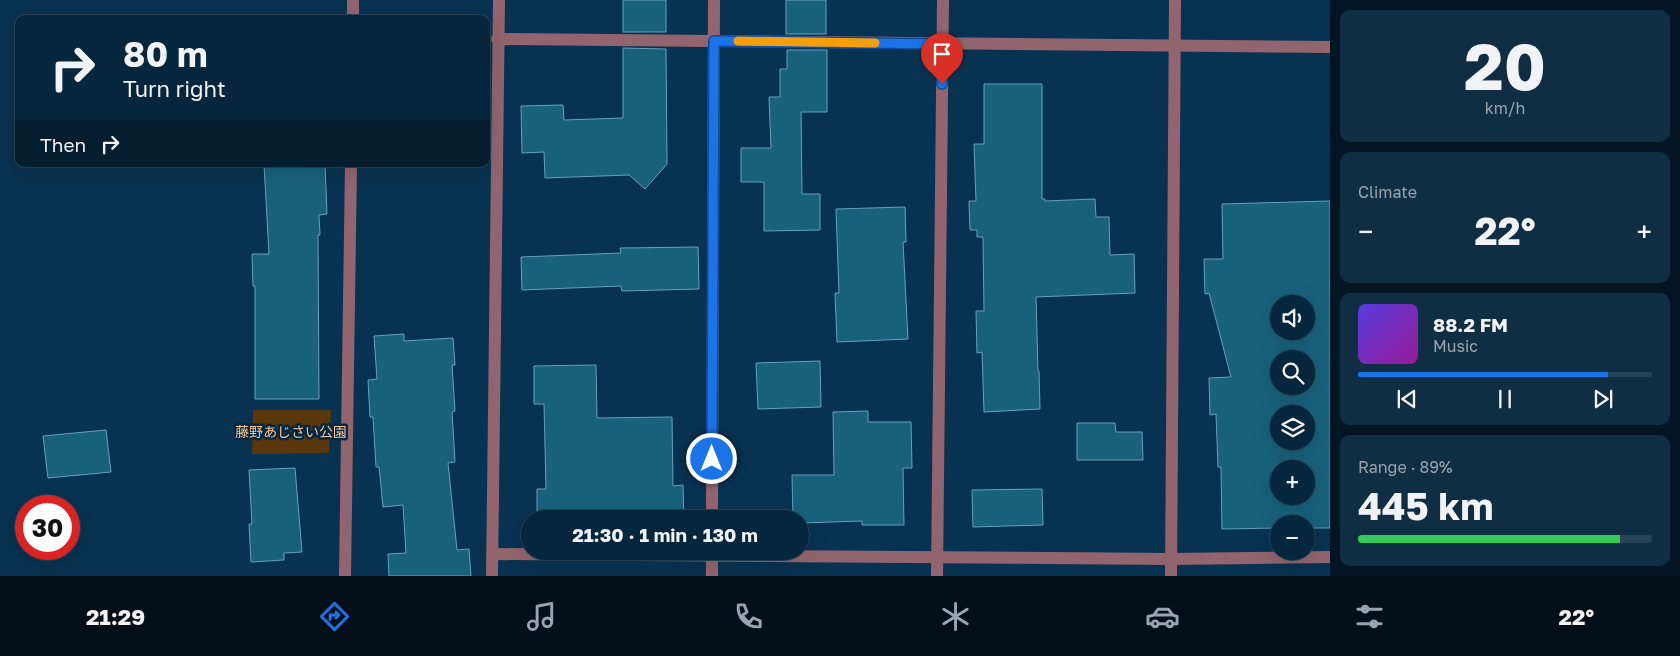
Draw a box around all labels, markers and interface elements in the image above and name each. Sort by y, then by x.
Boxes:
text: 20 [1464,26,1546,104]
text: 80 m [123,33,208,75]
pin [921,33,963,84]
icon: right [40,35,105,100]
icon: arrive [928,40,956,68]
text: Turn right [123,75,226,102]
text: km/h [1485,98,1525,118]
icon: right [96,130,124,158]
text: Then [40,133,86,156]
text: Climate [1358,182,1417,202]
text: 22° [1474,208,1536,253]
text: − [1358,215,1373,248]
text: + [1637,215,1652,248]
map controls [1270,295,1315,560]
button: sound [1270,295,1315,340]
text: 88.2 FM [1433,313,1508,336]
text: Music [1433,336,1478,356]
button: search [1270,350,1315,395]
icon: previous [1393,385,1421,413]
icon: pause [1491,385,1519,413]
icon: next [1589,385,1617,413]
button: layers [1270,405,1315,450]
park label: 藤野あじさい公園 [235,423,347,440]
position arrow [685,432,737,484]
text: Range · 89% [1358,457,1452,477]
button: + [1270,460,1315,505]
text: 445 km [1358,483,1493,528]
speed limit sign: 30 [15,495,80,560]
button: − [1270,515,1315,560]
text: 21:30 · 1 min · 130 m [572,523,758,546]
icon: directions [317,599,352,634]
icon: music [524,599,559,634]
icon: phone [731,599,766,634]
icon: climate [938,599,973,634]
icon: car [1145,599,1180,634]
icon: filters [1352,599,1387,634]
text: 21:29 [86,603,145,630]
text: 22° [1559,603,1594,630]

